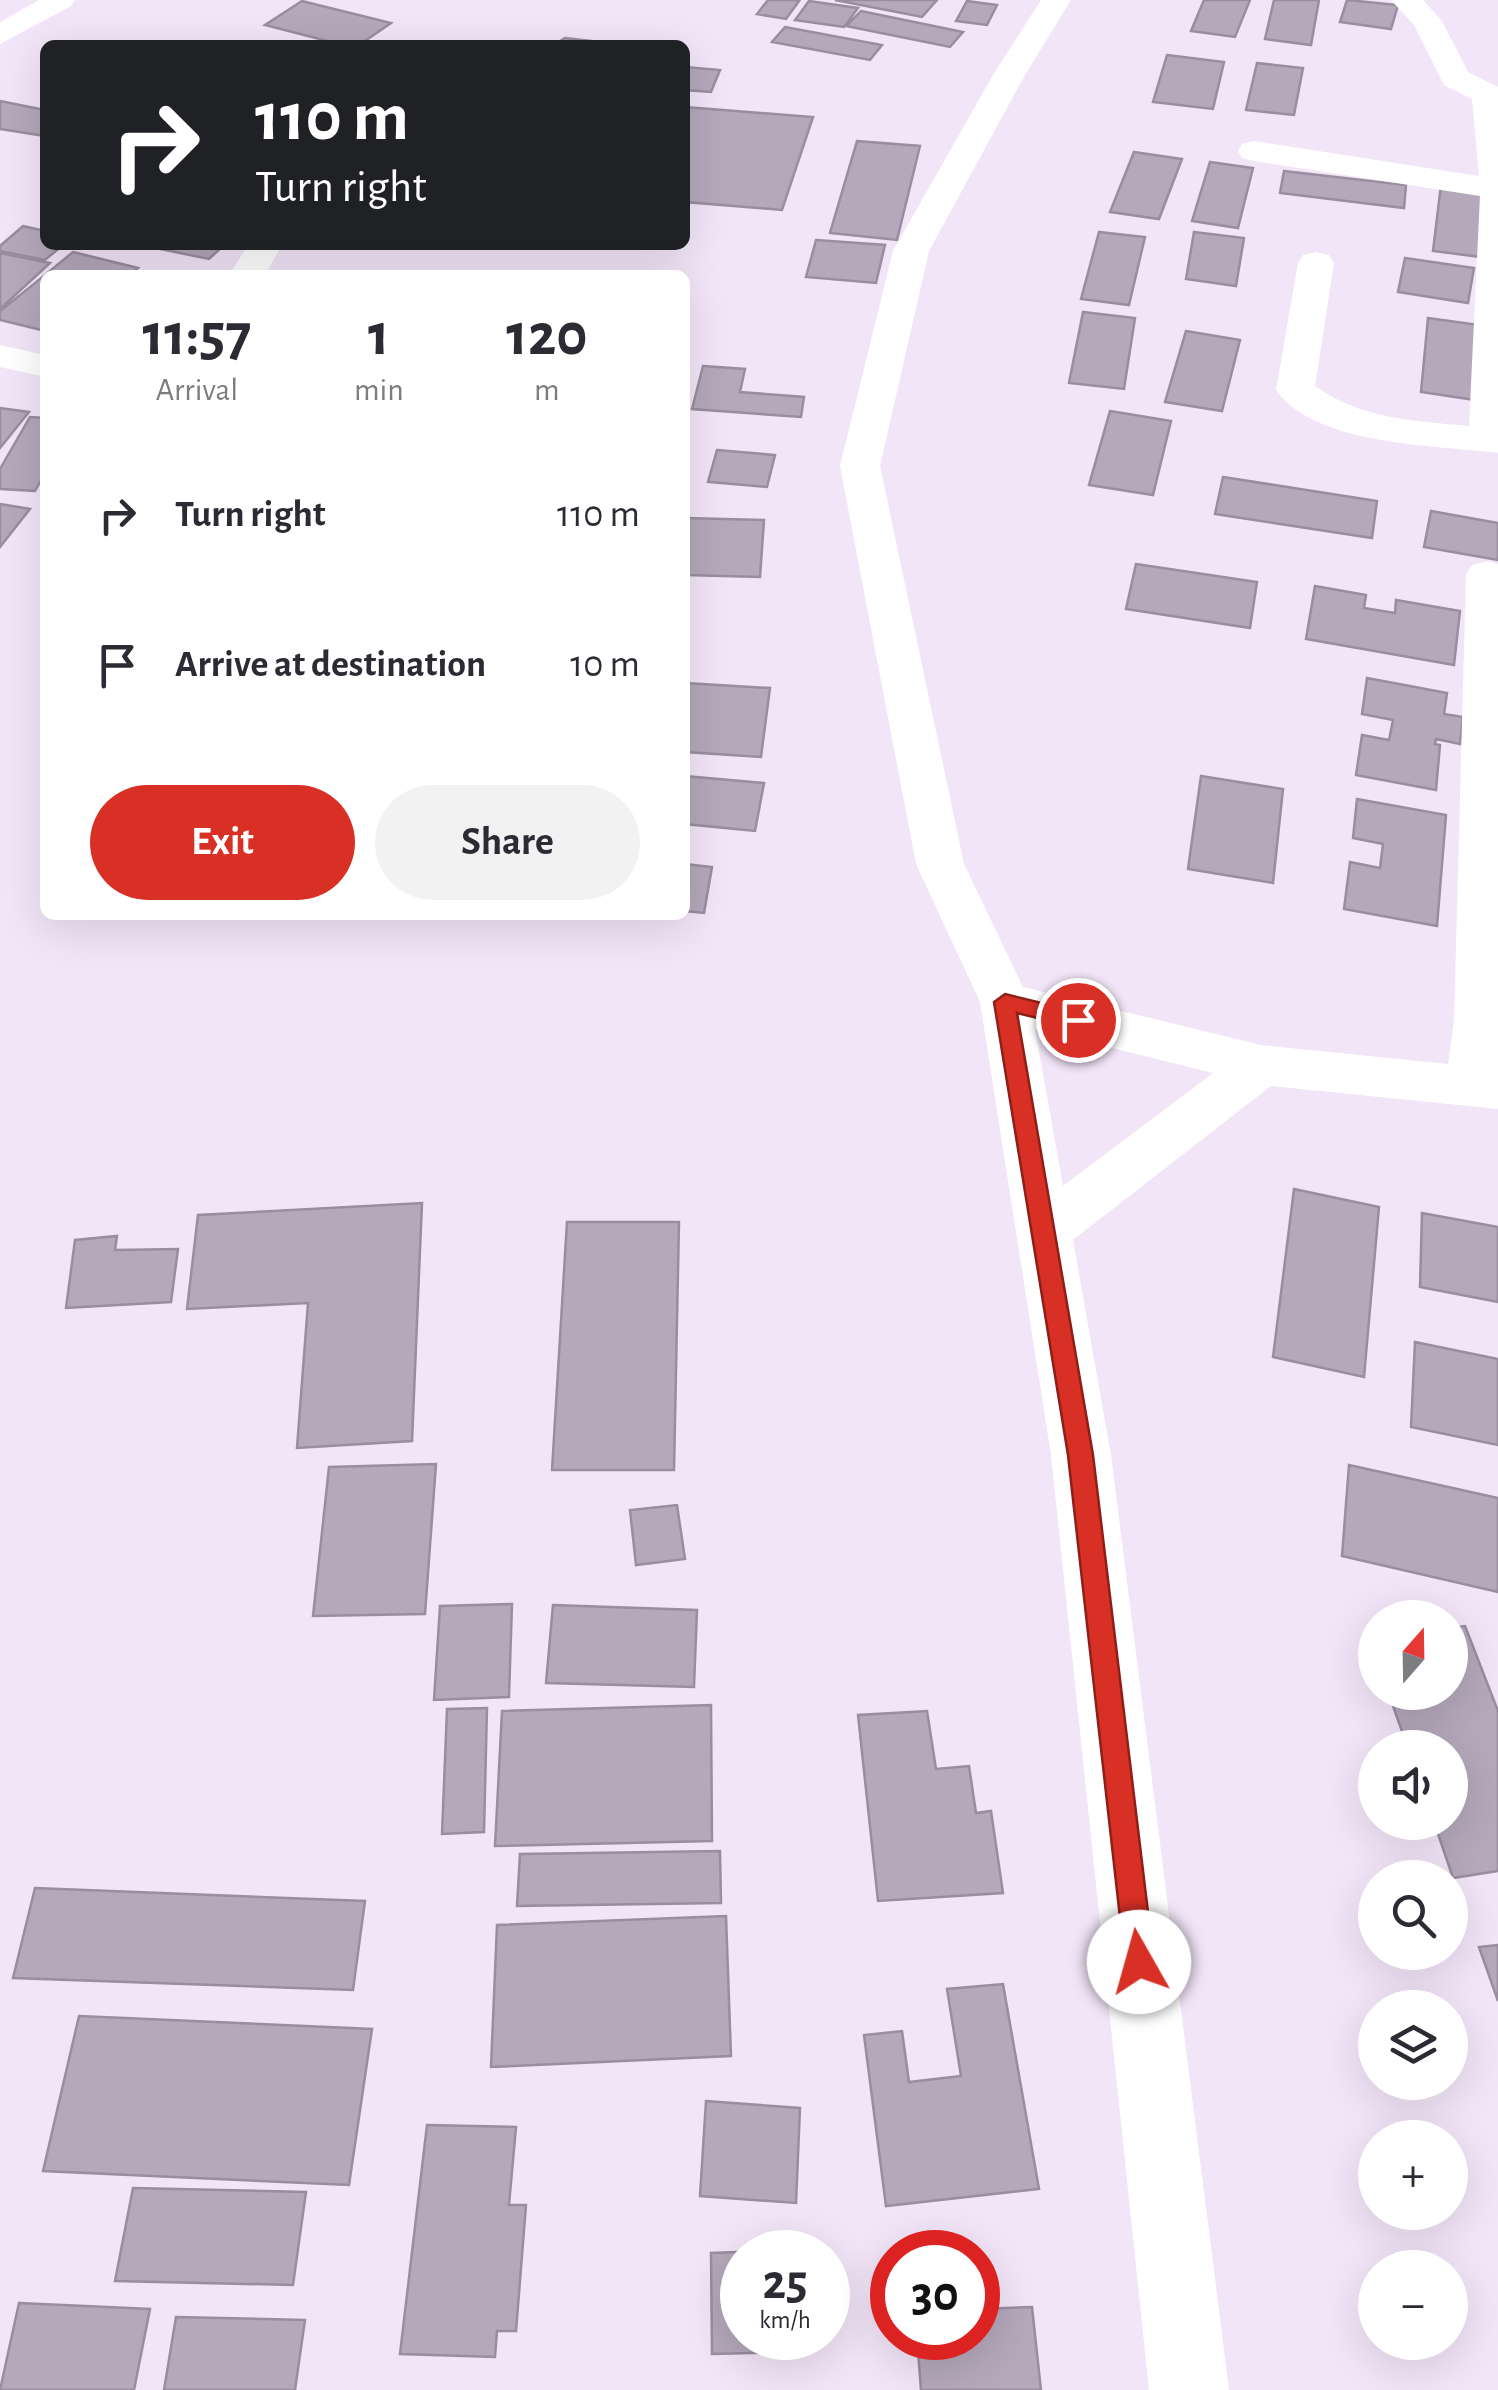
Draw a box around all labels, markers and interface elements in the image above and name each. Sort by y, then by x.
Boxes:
icon: right [90,80,220,210]
text: 110 m [255,83,409,153]
text: Turn right [255,165,427,210]
text: 11:57 [143,306,251,366]
text: 1 [368,306,390,366]
text: 120 [506,306,587,366]
text: Arrival [156,374,238,406]
text: min [354,374,404,406]
text: m [534,374,560,406]
icon: right [90,488,145,543]
text: Turn right [175,496,325,534]
text: 110 m [557,496,640,534]
icon: arrive [90,638,145,693]
text: Arrive at destination [175,646,486,684]
text: 10 m [570,646,640,684]
button: Exit [90,785,355,900]
button: Share [375,785,640,900]
pin [1036,978,1121,1063]
icon: arrive [1051,993,1106,1048]
north arrow [1358,1600,1468,1710]
map controls [1358,1600,1468,2360]
button: sound [1358,1730,1468,1840]
button: search [1358,1860,1468,1970]
position arrow [1087,1910,1191,2014]
button: layers [1358,1990,1468,2100]
button: + [1358,2120,1468,2230]
speed limit sign: 30 [870,2230,1000,2360]
button: − [1358,2250,1468,2360]
text: 25 [762,2258,808,2308]
text: km/h [759,2308,811,2333]

